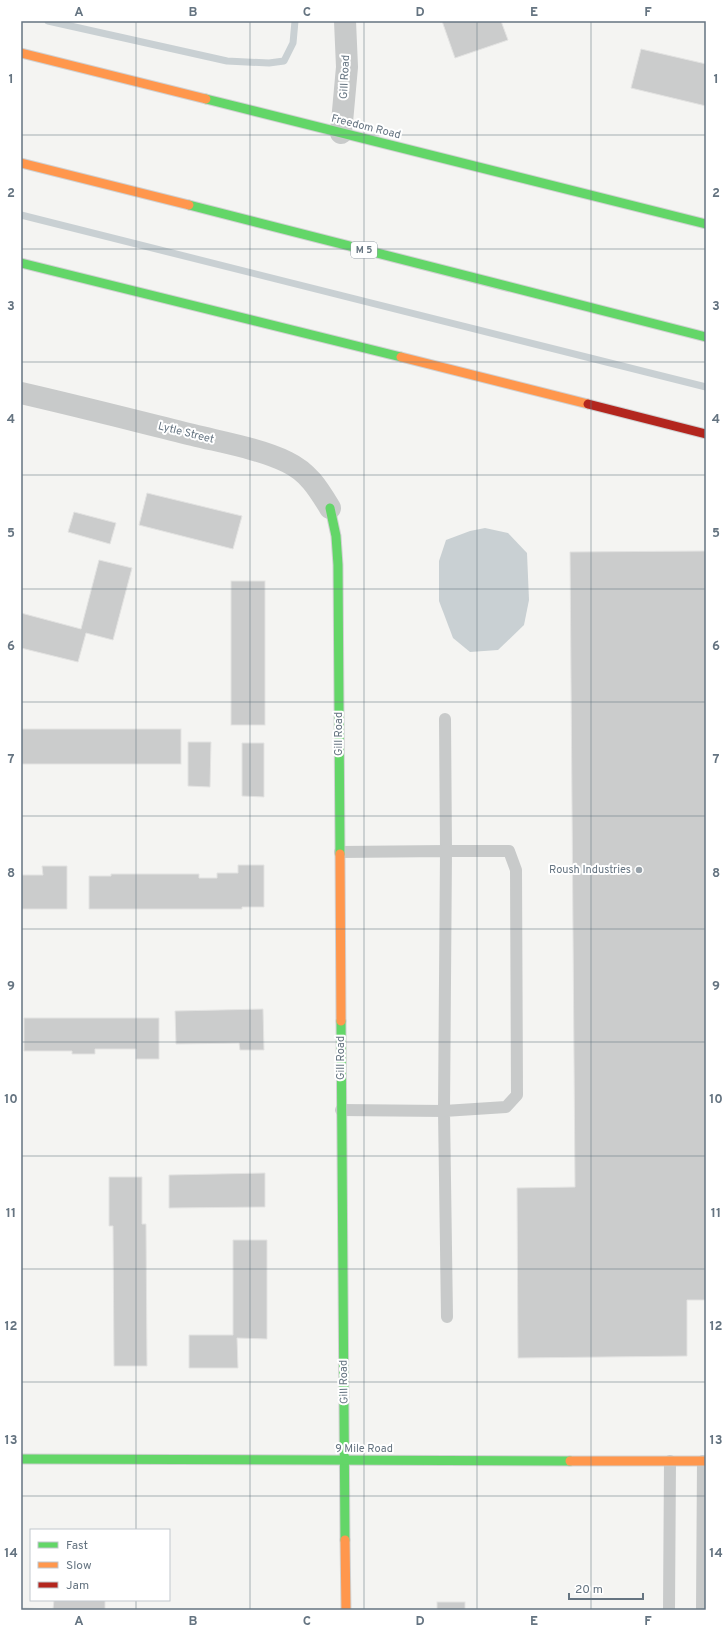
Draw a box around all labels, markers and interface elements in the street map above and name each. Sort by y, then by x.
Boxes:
text: A [74,5,84,21]
text: B [189,5,198,21]
text: C [303,5,311,21]
text: D [415,5,425,21]
text: E [530,5,538,21]
text: F [644,5,652,21]
street label: Gill Road [337,55,353,99]
text: 1 [8,72,14,88]
text: 1 [713,72,719,88]
street label: Freedom Road [330,112,402,142]
text: 2 [7,186,15,202]
text: 2 [712,186,720,202]
road number: M 5 [351,242,377,258]
text: 3 [7,299,15,315]
text: 3 [712,299,720,315]
text: 4 [7,412,15,428]
text: 4 [712,412,720,428]
street label: Lytle Street [157,419,215,447]
text: 5 [7,526,15,542]
text: 5 [712,526,720,542]
text: 6 [7,639,15,655]
text: 6 [712,639,720,655]
street label: Gill Road [332,712,346,756]
text: 7 [8,752,15,768]
text: 7 [713,752,720,768]
place label: Roush Industries [549,863,631,877]
marker: Roush Industries [634,865,644,875]
text: 8 [7,866,15,882]
text: 8 [712,866,720,882]
text: 9 [7,979,15,995]
text: 9 [712,979,720,995]
street label: Gill Road [334,1036,348,1080]
text: 10 [4,1092,18,1108]
text: 10 [709,1092,723,1108]
text: 11 [6,1206,16,1222]
text: 11 [711,1206,721,1222]
text: 12 [4,1319,18,1335]
text: 12 [709,1319,723,1335]
street label: Gill Road [337,1360,351,1404]
text: 13 [5,1433,18,1449]
text: 13 [710,1433,723,1449]
street label: 9 Mile Road [335,1442,393,1456]
legend [30,1529,170,1601]
text: Fast [66,1538,88,1554]
text: 14 [4,1546,18,1562]
text: 14 [709,1546,723,1562]
text: Slow [66,1558,92,1574]
scale bar [569,1575,643,1601]
text: Jam [66,1578,89,1594]
text: 20 m [575,1582,603,1598]
text: A [74,1614,84,1630]
text: B [189,1614,198,1630]
text: C [303,1614,311,1630]
text: D [415,1614,425,1630]
text: E [530,1614,538,1630]
text: F [644,1614,652,1630]

